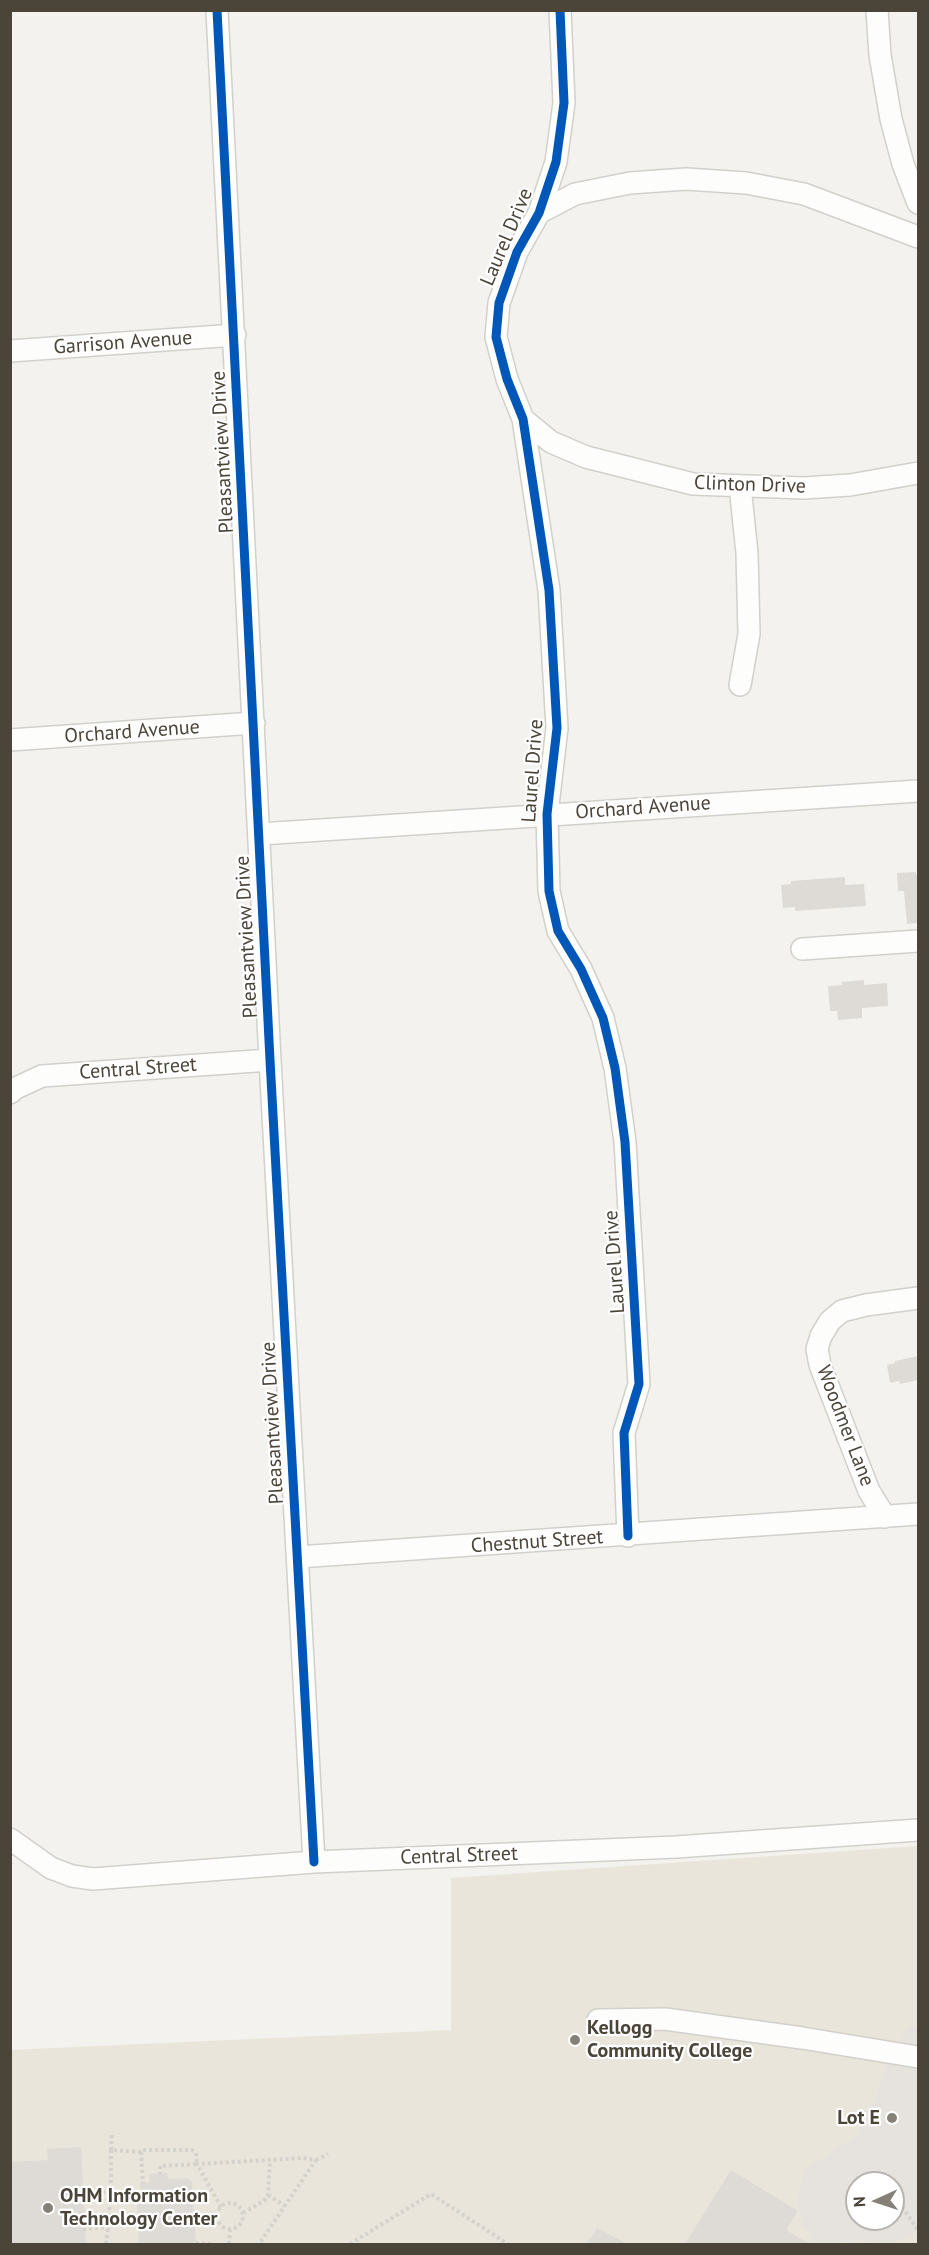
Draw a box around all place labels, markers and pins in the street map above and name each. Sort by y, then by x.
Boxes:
place label: Kellogg Community College [587,2016,752,2063]
marker: Kellogg Community College [568,2033,582,2047]
place label: Lot E [837,2106,880,2130]
marker: Lot E [885,2111,899,2125]
place label: OHM Information Technology Center [60,2184,218,2231]
marker: OHM Information Technology Center [41,2201,55,2215]

